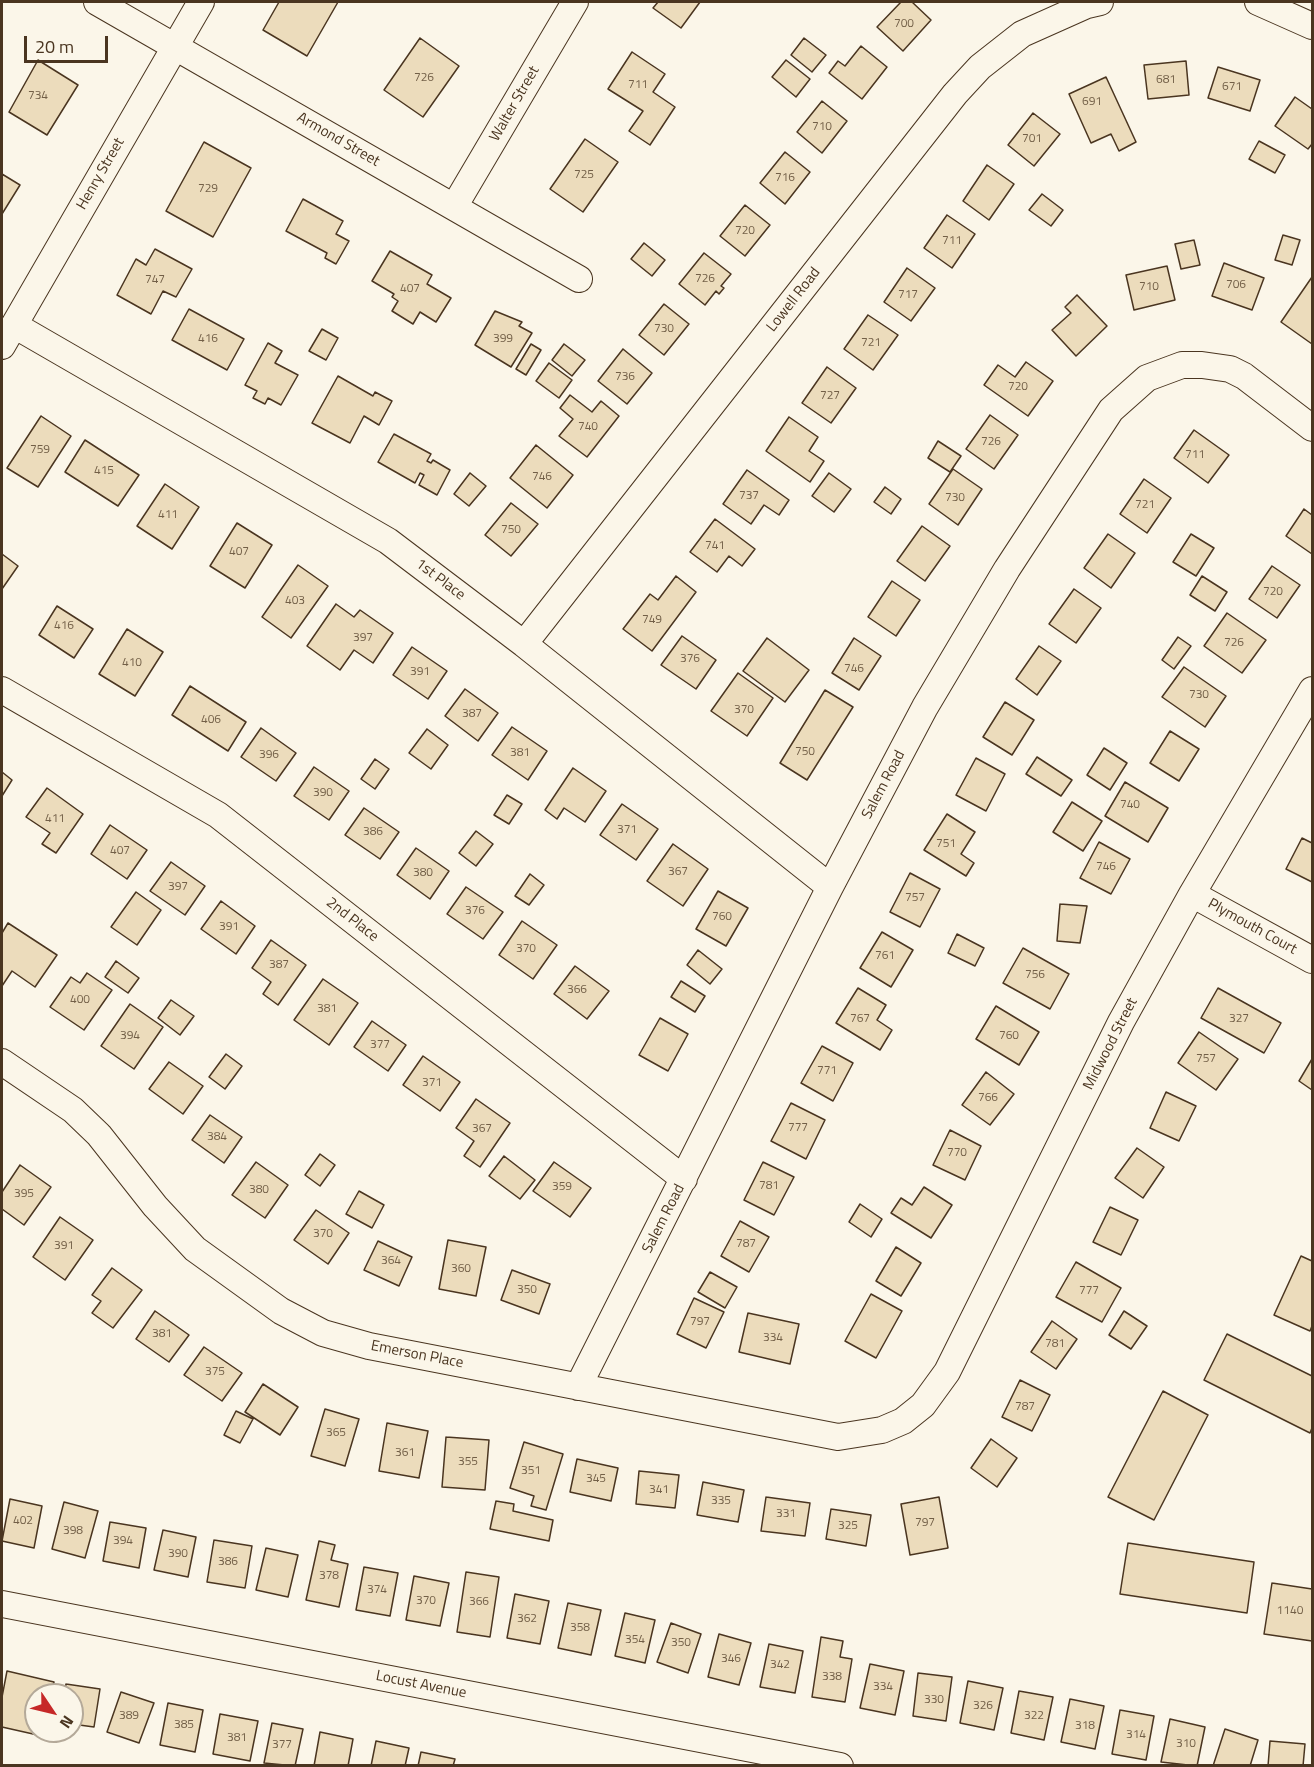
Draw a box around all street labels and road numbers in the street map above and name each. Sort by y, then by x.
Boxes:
street label: Walter Street [486,63,544,145]
street label: Armond Street [293,109,383,171]
street label: Henry Street [73,135,129,213]
street label: Lowell Road [763,264,825,336]
street label: 1st Place [411,555,469,605]
street label: Salem Road [858,748,910,822]
street label: 2nd Place [322,894,382,946]
street label: Plymouth Court [1204,895,1300,959]
street label: Midwood Street [1080,995,1142,1093]
street label: Salem Road [639,1182,689,1256]
street label: Emerson Place [369,1337,465,1373]
street label: Locust Avenue [374,1667,468,1703]

